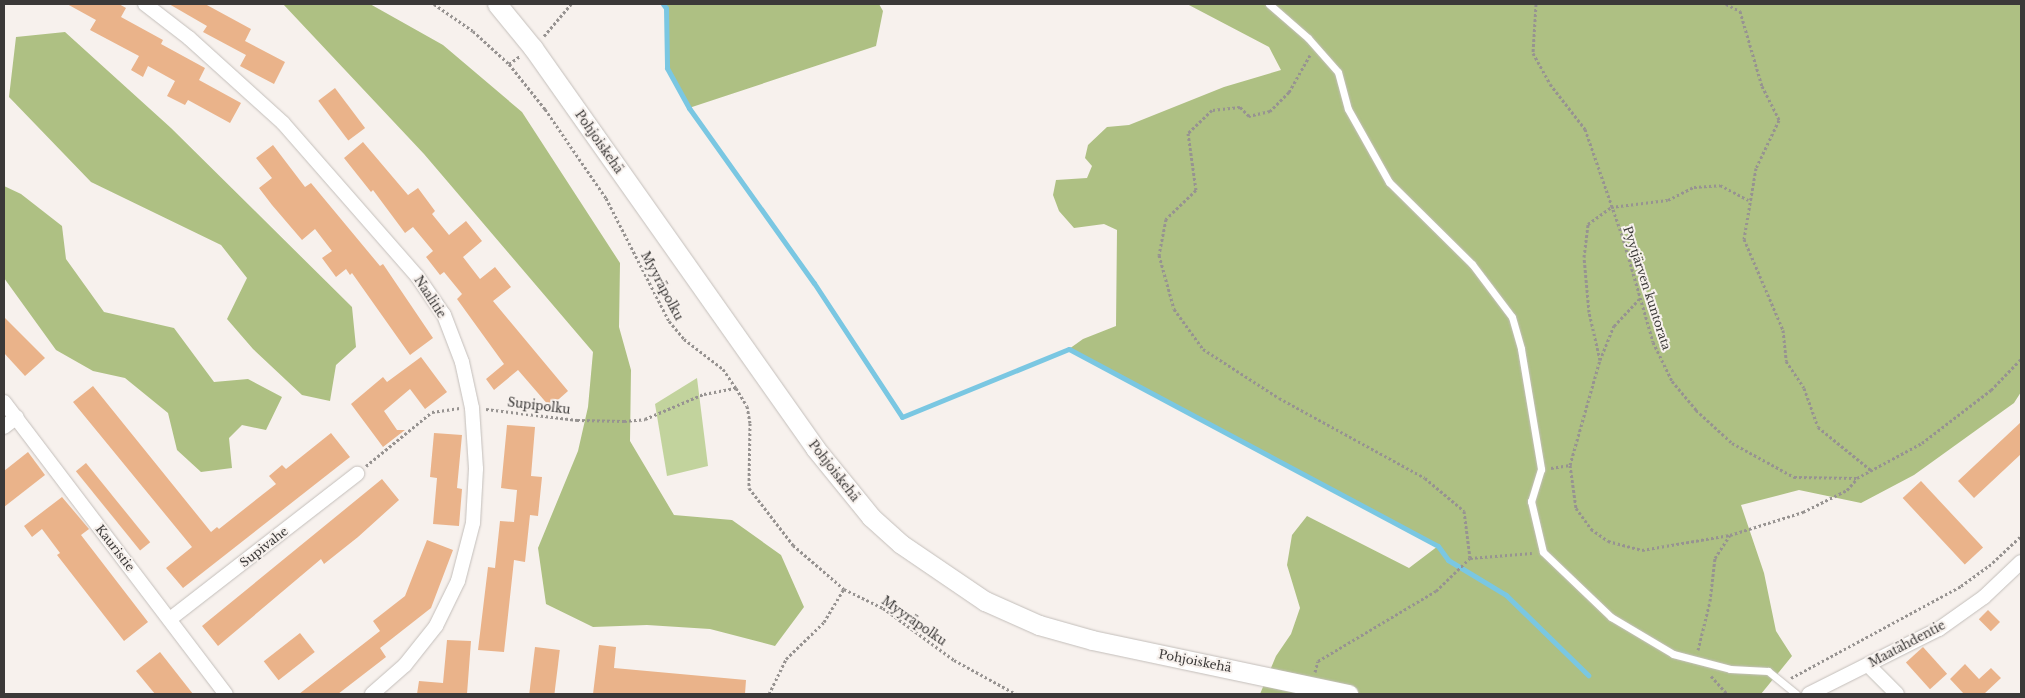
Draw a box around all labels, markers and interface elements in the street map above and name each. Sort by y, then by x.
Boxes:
street label: Pohjoiskehä [572,108,626,176]
street label: Pyytjärven kuntorata [1620,224,1674,352]
street label: Myyräpolku [638,249,686,323]
street label: Naalitie [411,273,449,321]
street label: Supipolku [507,395,571,417]
street label: Pohjoiskehä [806,438,862,504]
street label: Kauristie [92,522,138,574]
street label: Supivahe [237,524,291,570]
street label: Myyräpolku [879,593,949,649]
street label: Maatähdentie [1866,618,1948,670]
street label: Pohjoiskehä [1157,647,1233,675]

